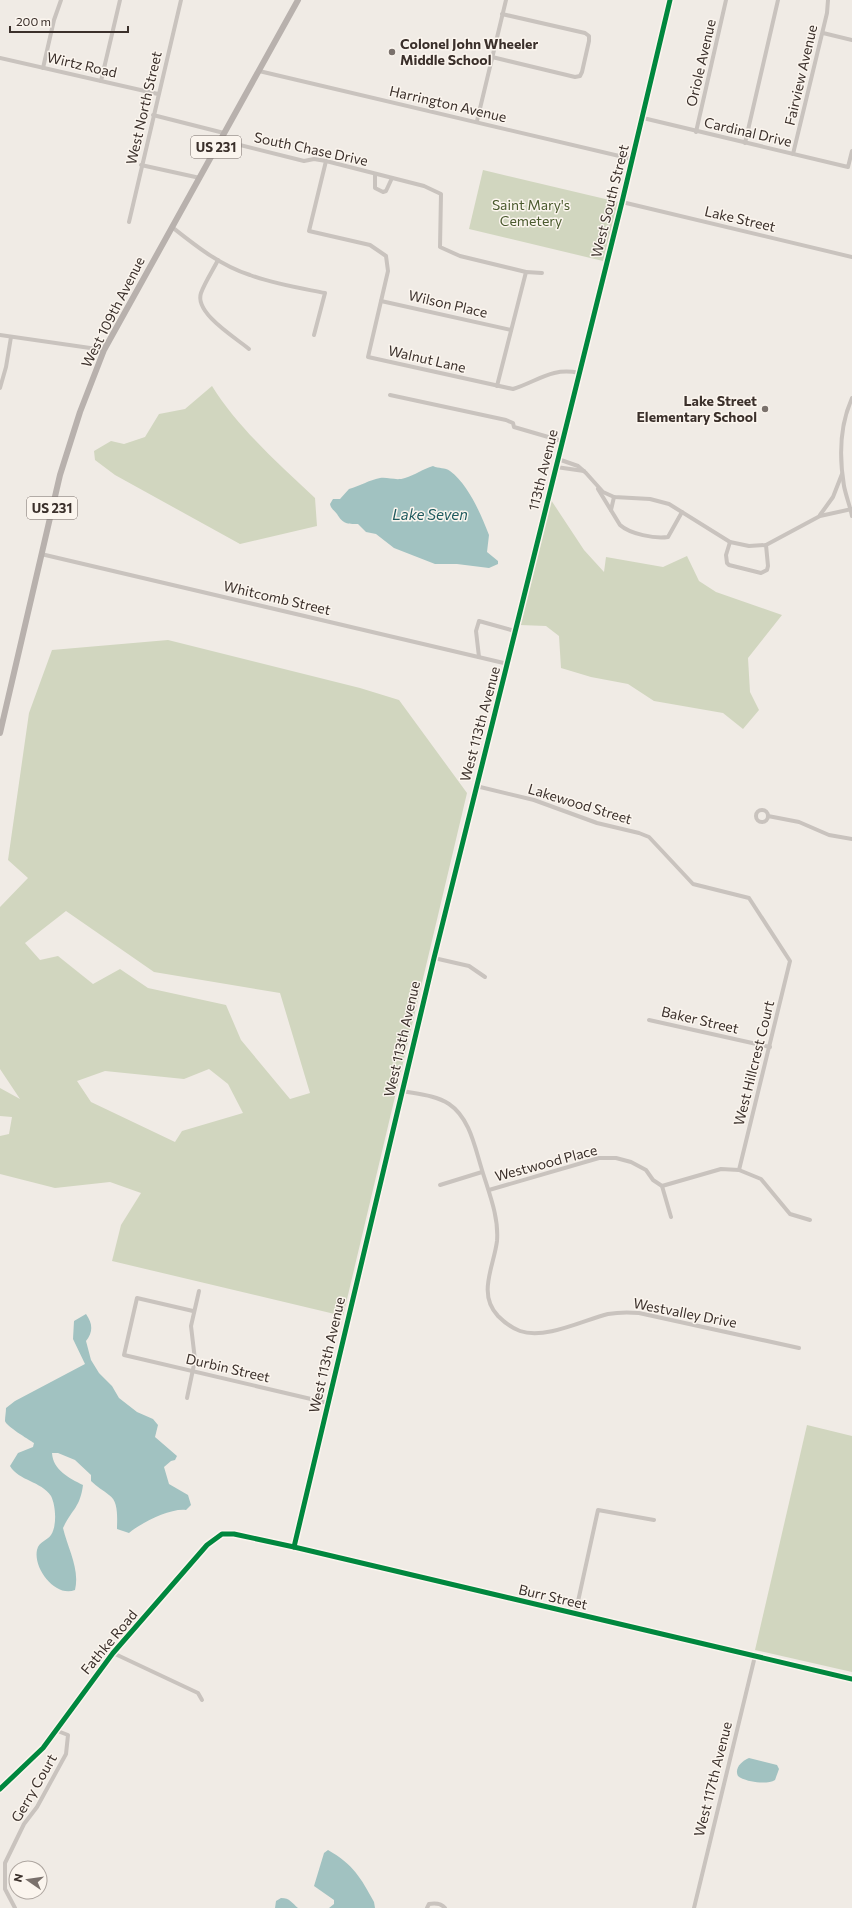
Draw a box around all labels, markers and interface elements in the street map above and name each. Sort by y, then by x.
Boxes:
scale bar [10,8,128,34]
text: 200 m [16,14,51,28]
street label: Oriole Avenue [682,17,719,108]
street label: Fairview Avenue [781,23,820,127]
place label: Colonel John Wheeler Middle School [400,35,538,68]
marker: Colonel John Wheeler Middle School [387,47,397,57]
street label: Wirtz Road [45,48,119,81]
street label: West North Street [122,49,165,166]
street label: Harrington Avenue [388,82,508,125]
street label: Cardinal Drive [703,113,794,150]
street label: South Chase Drive [253,128,370,169]
road number: US 231 [191,136,241,158]
street label: West South Street [587,142,632,259]
park label: Saint Mary's Cemetery [492,196,570,229]
street label: Lake Street [703,202,777,235]
street label: West 109th Avenue [77,253,148,370]
street label: Wilson Place [407,286,489,321]
street label: Walnut Lane [386,341,468,376]
place label: Lake Street Elementary School [637,392,757,425]
marker: Lake Street Elementary School [760,404,770,414]
street label: 113th Avenue [524,428,561,512]
road number: US 231 [27,497,77,519]
water label: Lake Seven [392,505,468,523]
street label: Whitcomb Street [222,577,333,618]
street label: West 113th Avenue [456,664,503,783]
street label: Lakewood Street [526,780,634,827]
street label: West 113th Avenue [380,979,423,1099]
street label: West Hillcrest Court [730,998,777,1127]
street label: Baker Street [660,1002,741,1037]
street label: Westwood Place [493,1141,599,1184]
street label: Westvalley Drive [632,1294,738,1331]
street label: West 113th Avenue [305,1295,348,1415]
street label: Durbin Street [184,1350,272,1386]
street label: Burr Street [517,1580,590,1613]
street label: Fathke Road [77,1606,140,1677]
street label: West 117th Avenue [690,1720,735,1838]
street label: Gerry Court [7,1750,60,1825]
north arrow [8,1860,48,1900]
text: N [11,1872,25,1883]

